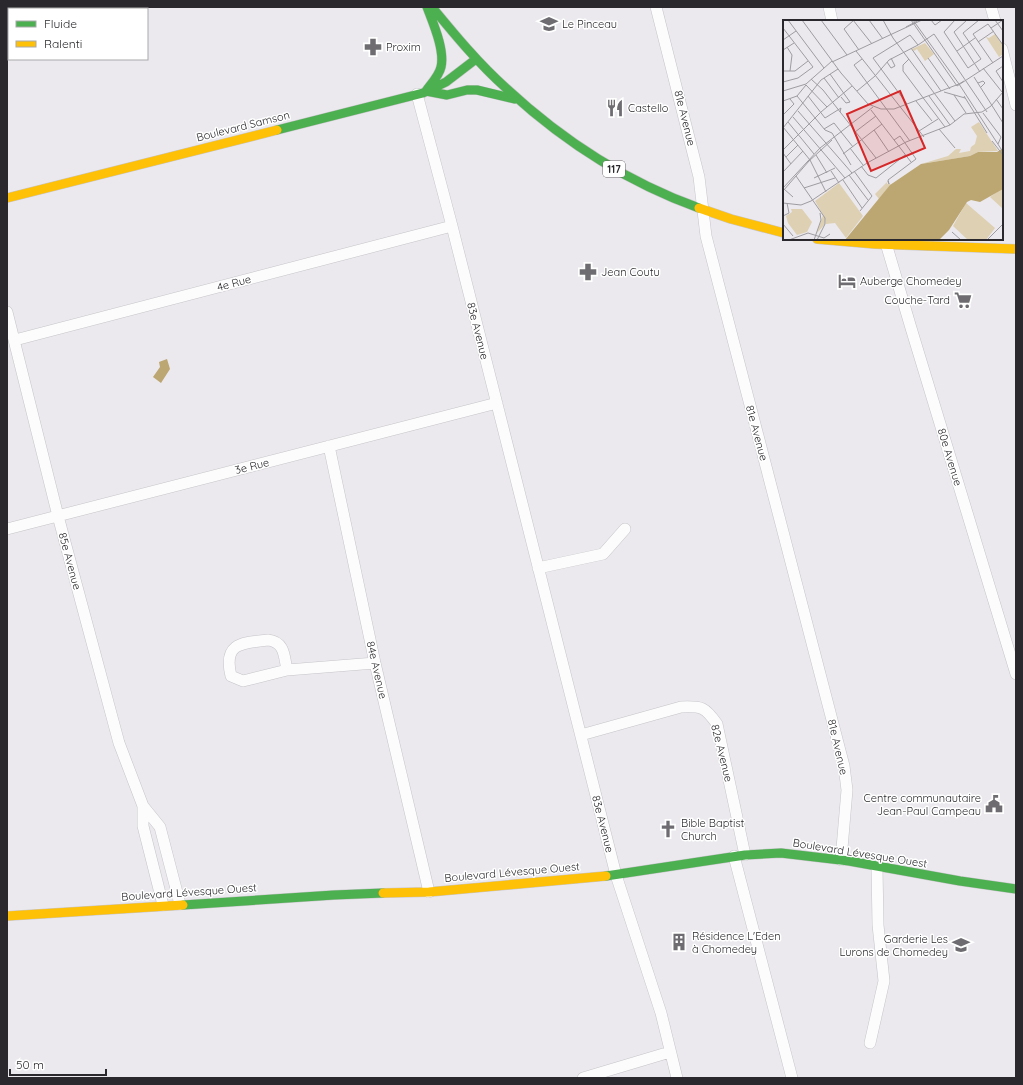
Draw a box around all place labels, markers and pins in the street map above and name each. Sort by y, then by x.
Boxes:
school or university icon: Le Pinceau [539,14,559,34]
place label: Le Pinceau [562,17,617,31]
pharmacy icon: Proxim [363,37,383,57]
place label: Proxim [386,40,421,54]
restaurant icon: Castello [605,98,625,118]
place label: Castello [628,101,669,115]
pharmacy icon: Jean Coutu [578,262,598,282]
place label: Jean Coutu [601,265,660,279]
hotel icon: Auberge Chomedey [837,271,857,291]
place label: Auberge Chomedey [860,274,961,288]
supermarket icon: Couche-Tard [953,290,973,310]
place label: Couche-Tard [885,293,950,307]
place label: Centre communautaire Jean-Paul Campeau [864,791,981,818]
public building icon: Centre communautaire Jean-Paul Campeau [984,794,1004,814]
place label: Bible Baptist Church [681,816,745,843]
church icon: Bible Baptist Church [658,819,678,839]
place label: Résidence L'Eden à Chomedey [692,929,781,956]
building icon: Résidence L'Eden à Chomedey [669,932,689,952]
place label: Garderie Les Lurons de Chomedey [839,932,948,959]
school or university icon: Garderie Les Lurons de Chomedey [951,935,971,955]

